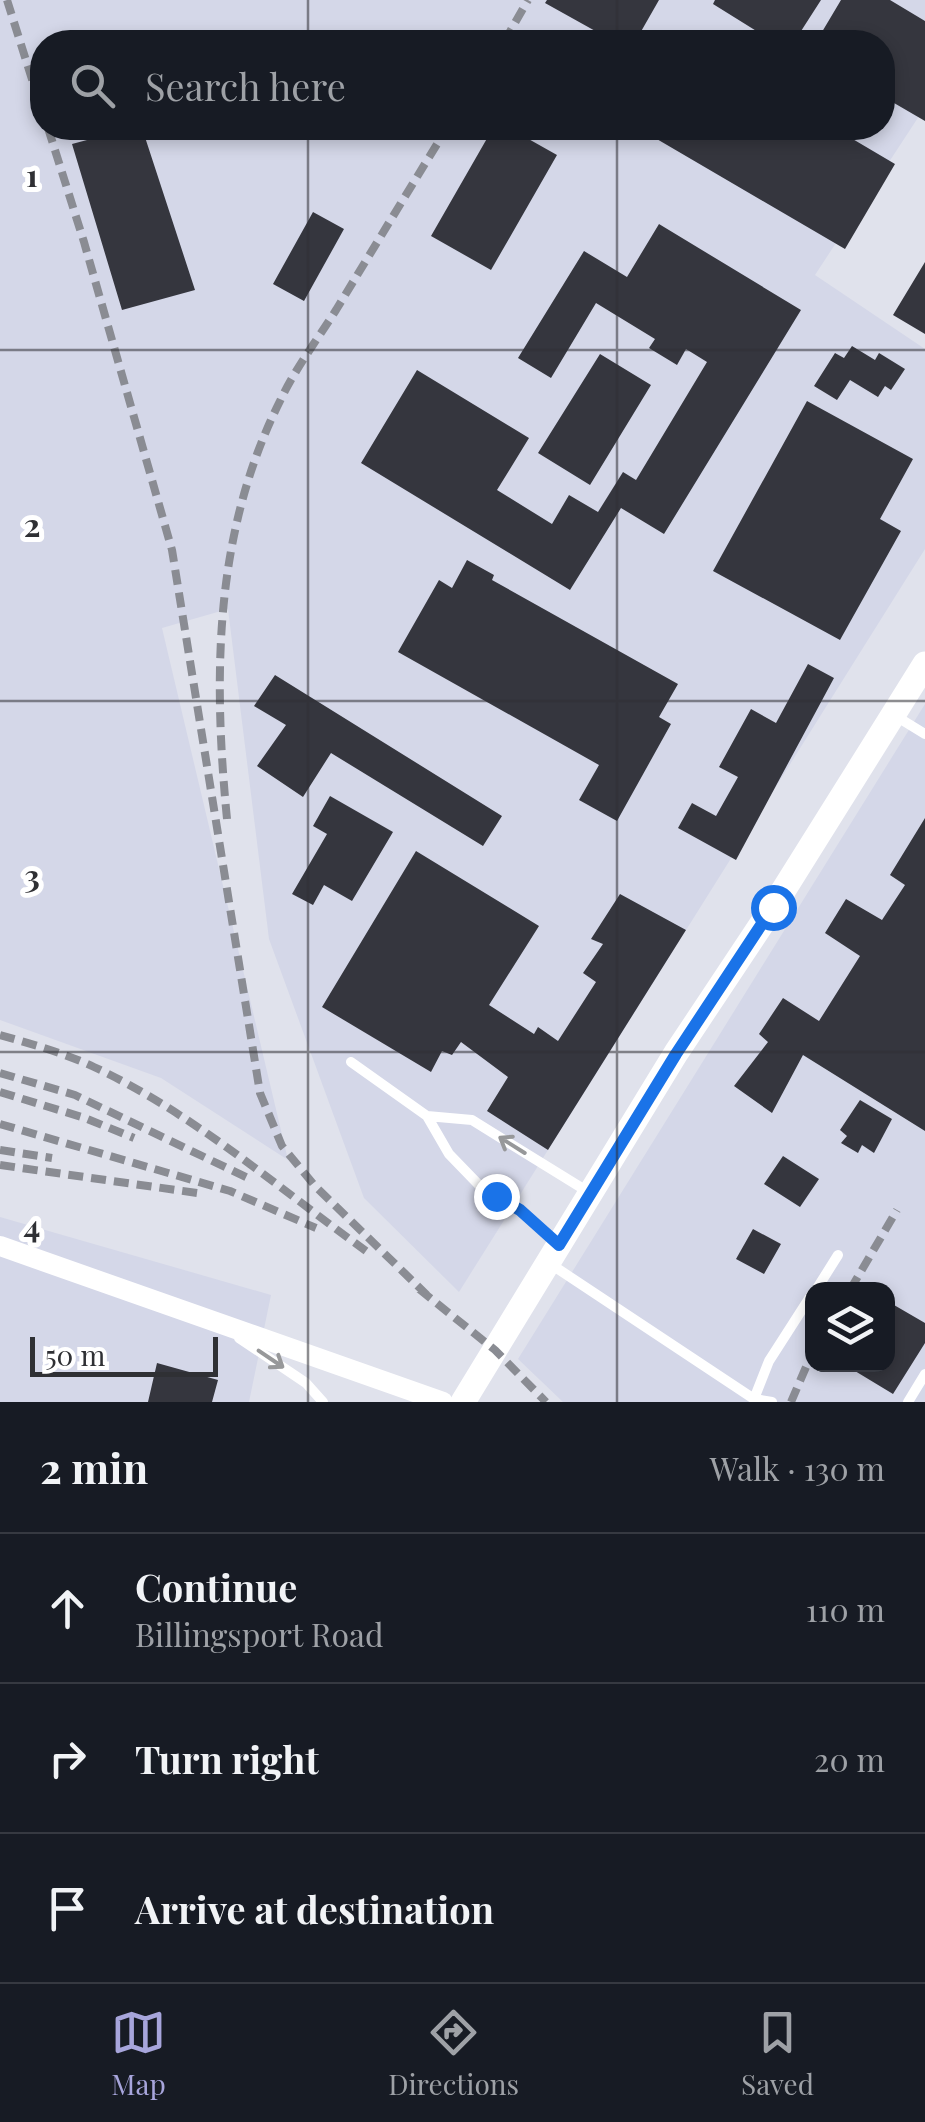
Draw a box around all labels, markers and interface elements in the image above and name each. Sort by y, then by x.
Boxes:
search box [30,30,895,140]
icon: search [65,58,120,113]
text: Search here [145,60,346,111]
text: 1 [26,152,38,195]
text: 2 [24,502,40,545]
text: 3 [24,853,40,896]
route start [751,885,797,931]
one-way arrow [498,1135,527,1155]
route end [474,1174,520,1220]
text: 4 [24,1203,40,1246]
map controls [805,1282,895,1372]
button: layers [805,1282,895,1372]
scale bar [30,1332,218,1376]
text: 50 m [45,1336,105,1373]
one-way arrow [256,1348,284,1369]
text: 2 min [40,1439,148,1495]
text: Walk · 130 m [710,1446,885,1489]
text: Continue [135,1561,297,1612]
icon: ahead [40,1581,95,1636]
text: 110 m [806,1587,885,1630]
text: Billingsport Road [135,1612,384,1655]
icon: right [40,1731,95,1786]
text: Turn right [135,1733,319,1784]
text: 20 m [814,1737,885,1780]
icon: arrive [40,1881,95,1936]
text: Arrive at destination [135,1883,494,1934]
tab: Map [111,2005,166,2102]
tab: Directions [388,2005,519,2102]
tab: Saved [741,2005,814,2102]

